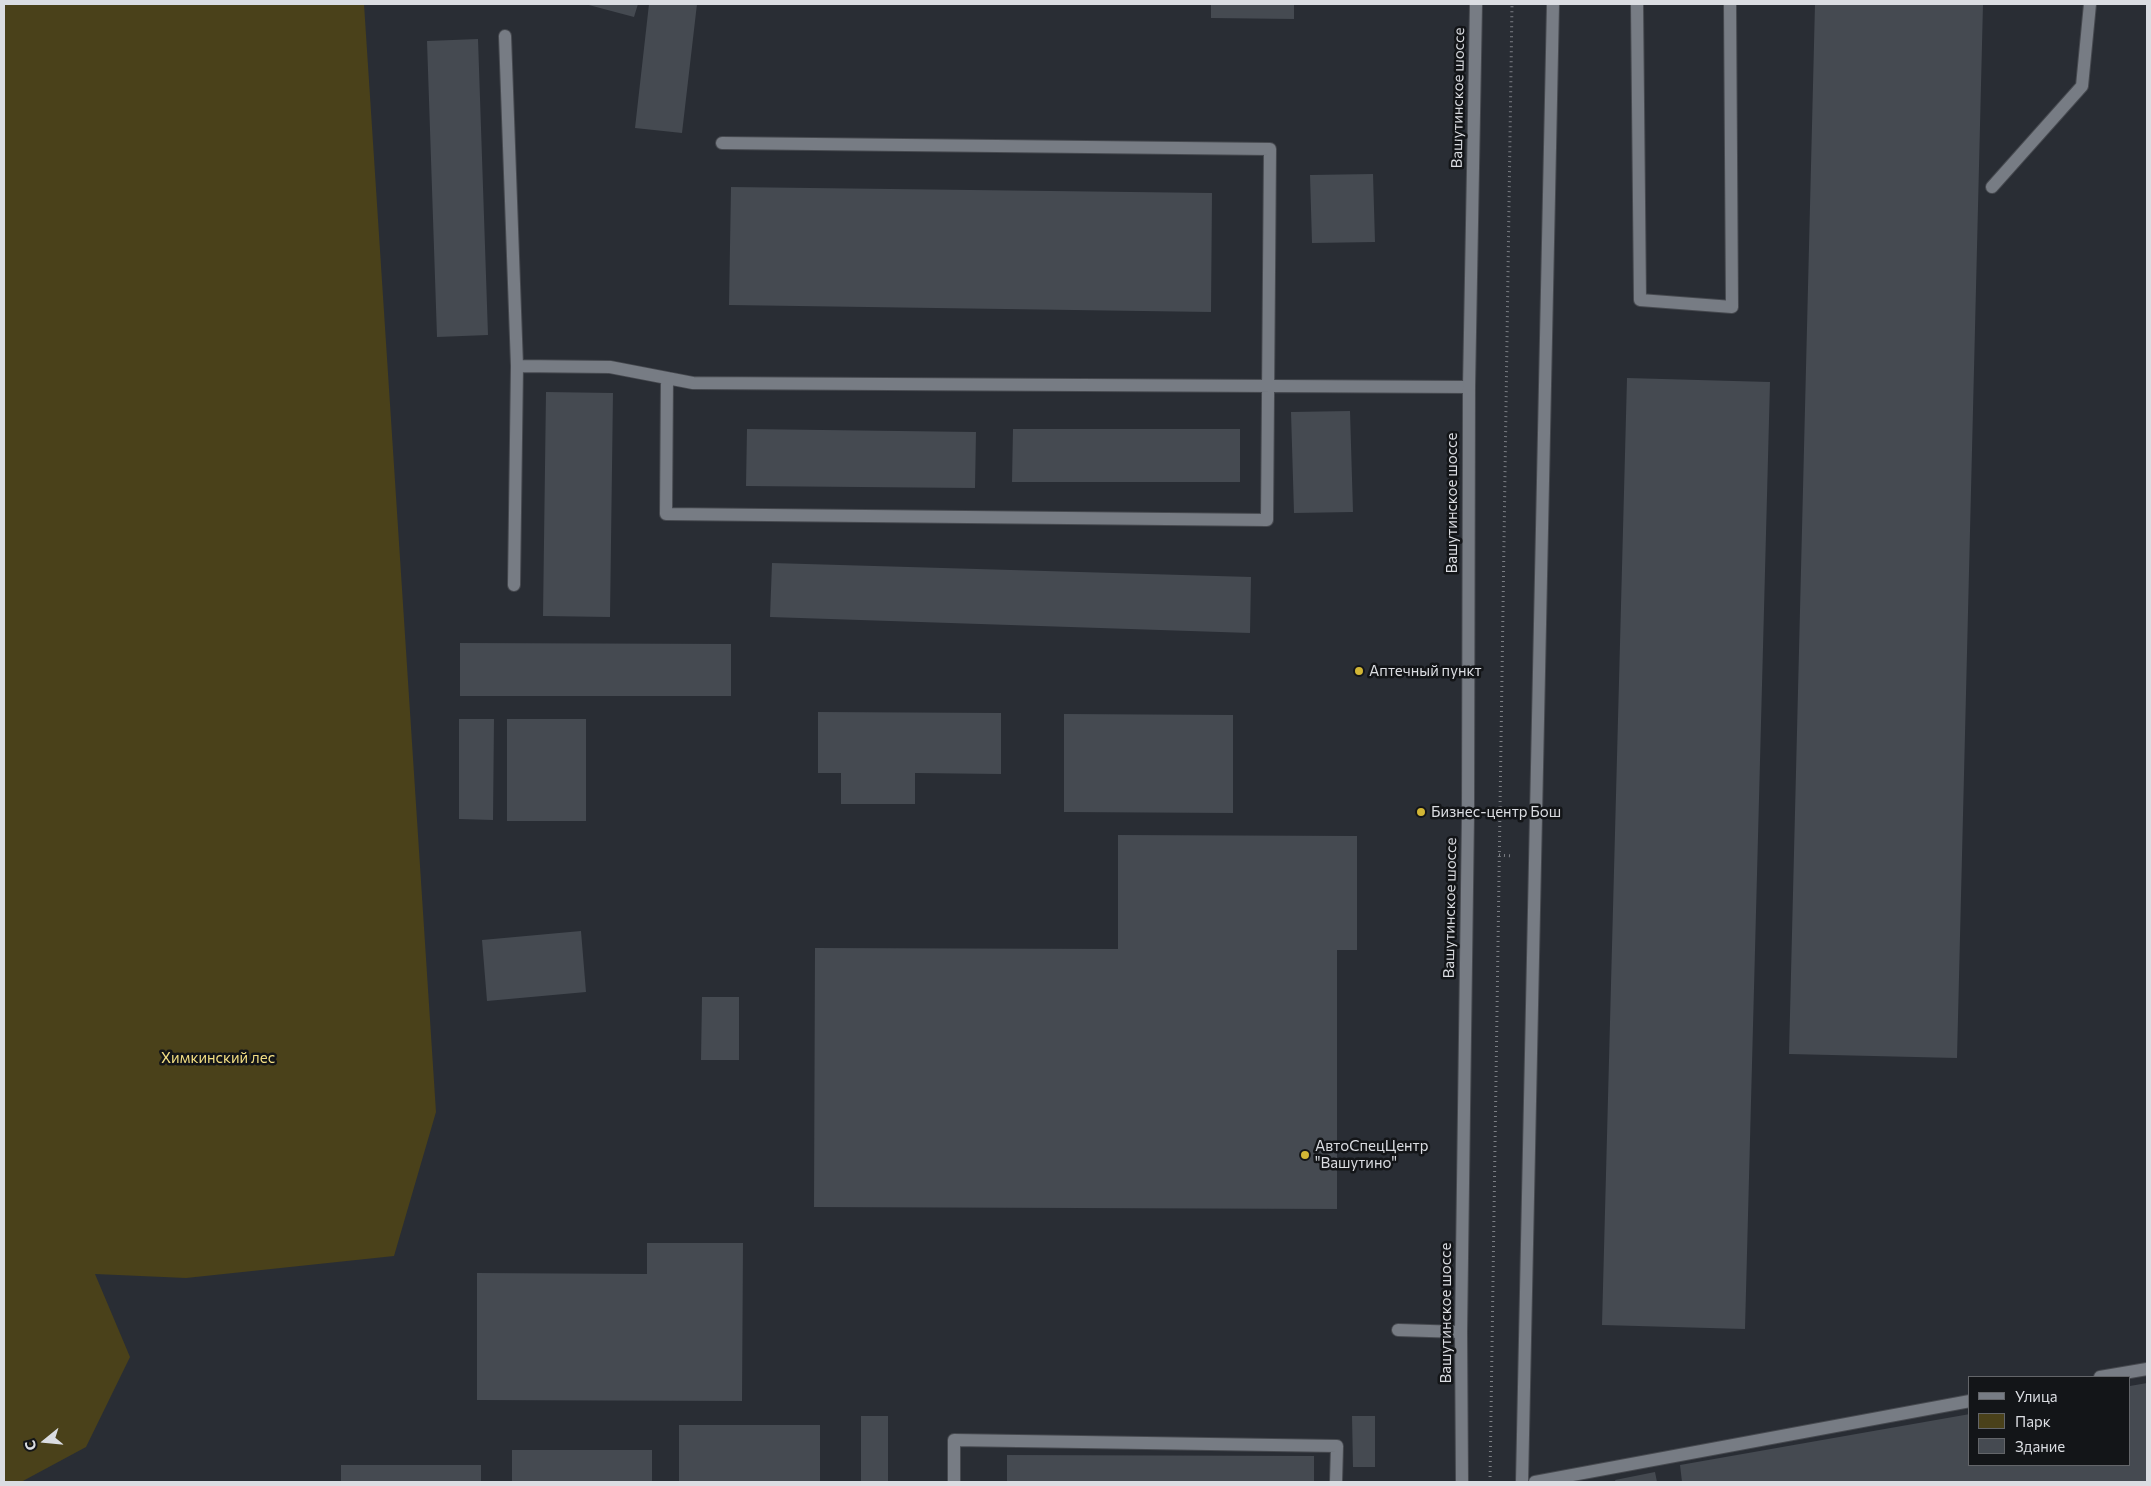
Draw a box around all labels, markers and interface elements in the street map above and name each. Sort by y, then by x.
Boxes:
street label: Вашутинское шоссе [1448,27,1468,169]
street label: Вашутинское шоссе [1443,433,1461,573]
place label: Аптечный пункт [1369,662,1482,680]
marker: Аптечный пункт [1353,665,1365,677]
place label: Бизнес-центр Бош [1431,803,1561,821]
marker: Бизнес-центр Бош [1415,806,1427,818]
street label: Вашутинское шоссе [1440,837,1460,979]
park label: Химкинский лес [161,1049,275,1067]
place label: АвтоСпецЦентр "Вашутино" [1315,1137,1428,1172]
marker: АвтоСпецЦентр "Вашутино" [1299,1149,1311,1161]
street label: Вашутинское шоссе [1437,1243,1455,1383]
legend [1968,1376,2131,1466]
text: Улица [2015,1387,2057,1405]
text: Парк [2015,1412,2051,1430]
north arrow [20,1416,70,1466]
text: Здание [2015,1437,2065,1455]
text: С [21,1438,40,1453]

